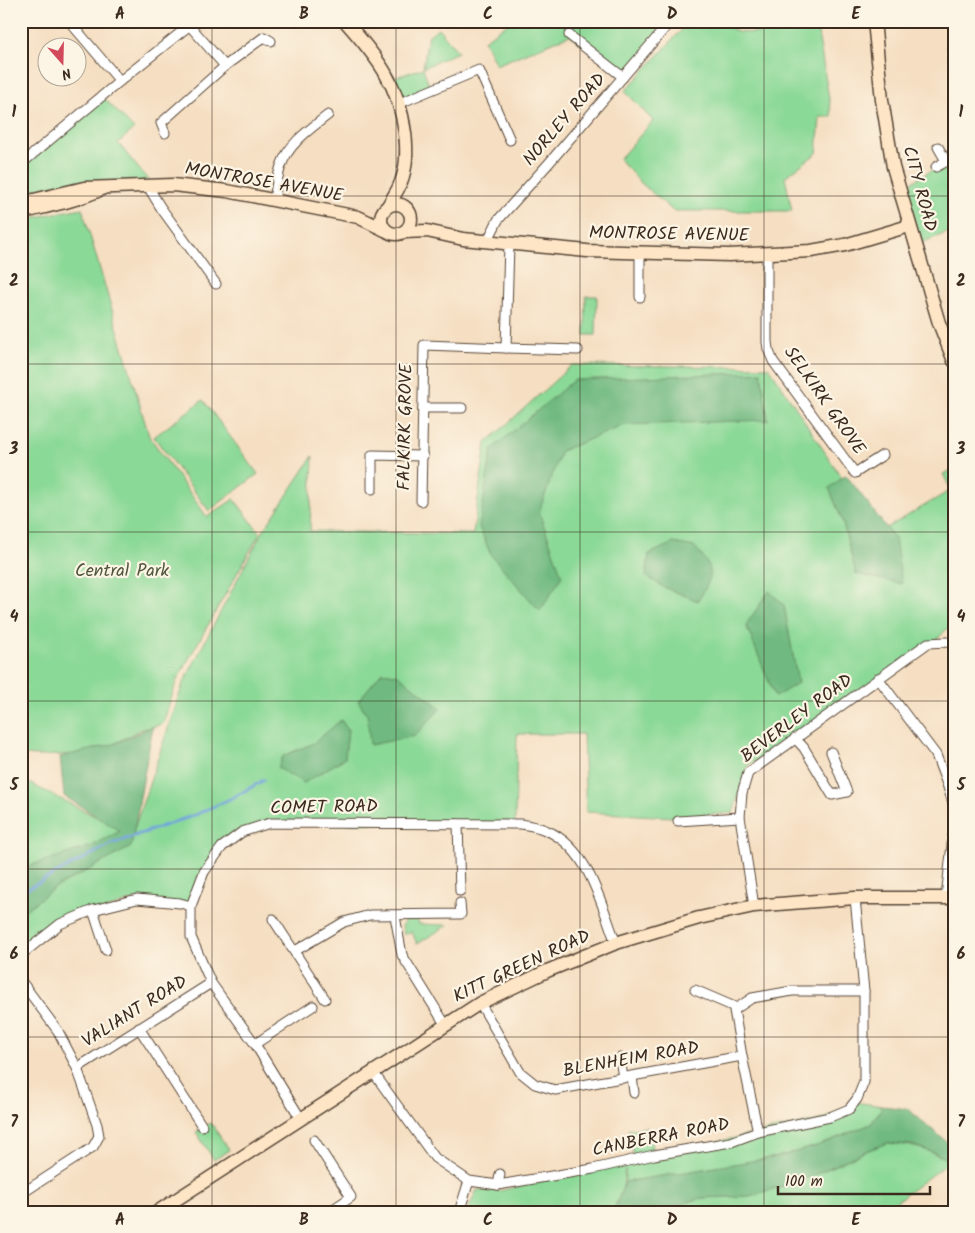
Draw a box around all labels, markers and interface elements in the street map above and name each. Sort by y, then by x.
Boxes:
text: A [115,2,125,27]
text: B [299,2,309,27]
text: C [483,2,493,27]
text: D [667,2,678,27]
text: E [852,2,862,27]
north arrow [38,38,88,88]
text: N [58,61,74,85]
street label: NORLEY ROAD [516,67,614,173]
text: 1 [12,100,17,125]
text: 1 [959,100,964,125]
street label: CITY ROAD [894,143,944,235]
street label: MONTROSE AVENUE [182,155,346,211]
street label: MONTROSE AVENUE [589,219,750,251]
text: 2 [9,269,19,294]
text: 2 [956,269,966,294]
street label: SELKIRK GROVE [776,341,873,462]
street label: FALKIRK GROVE [390,363,422,491]
text: 3 [9,437,19,462]
text: 3 [956,437,966,462]
park label: Central Park [75,557,170,586]
text: 4 [10,605,19,630]
text: 4 [957,605,966,630]
street label: BEVERLEY ROAD [735,667,860,771]
text: 5 [9,773,20,798]
text: 5 [956,773,967,798]
street label: COMET ROAD [270,793,378,823]
street label: KITT GREEN ROAD [448,922,596,1012]
text: 6 [10,942,19,967]
text: 6 [957,942,966,967]
street label: VALIANT ROAD [76,968,194,1056]
street label: BLENHEIM ROAD [561,1034,702,1086]
text: 7 [10,1110,18,1135]
street label: CANBERRA ROAD [590,1110,732,1166]
text: 7 [957,1110,965,1135]
scale bar [778,1163,930,1195]
text: 100 m [785,1170,823,1194]
text: A [115,1208,125,1233]
text: B [299,1208,309,1233]
text: C [483,1208,493,1233]
text: D [667,1208,678,1233]
text: E [852,1208,862,1233]

